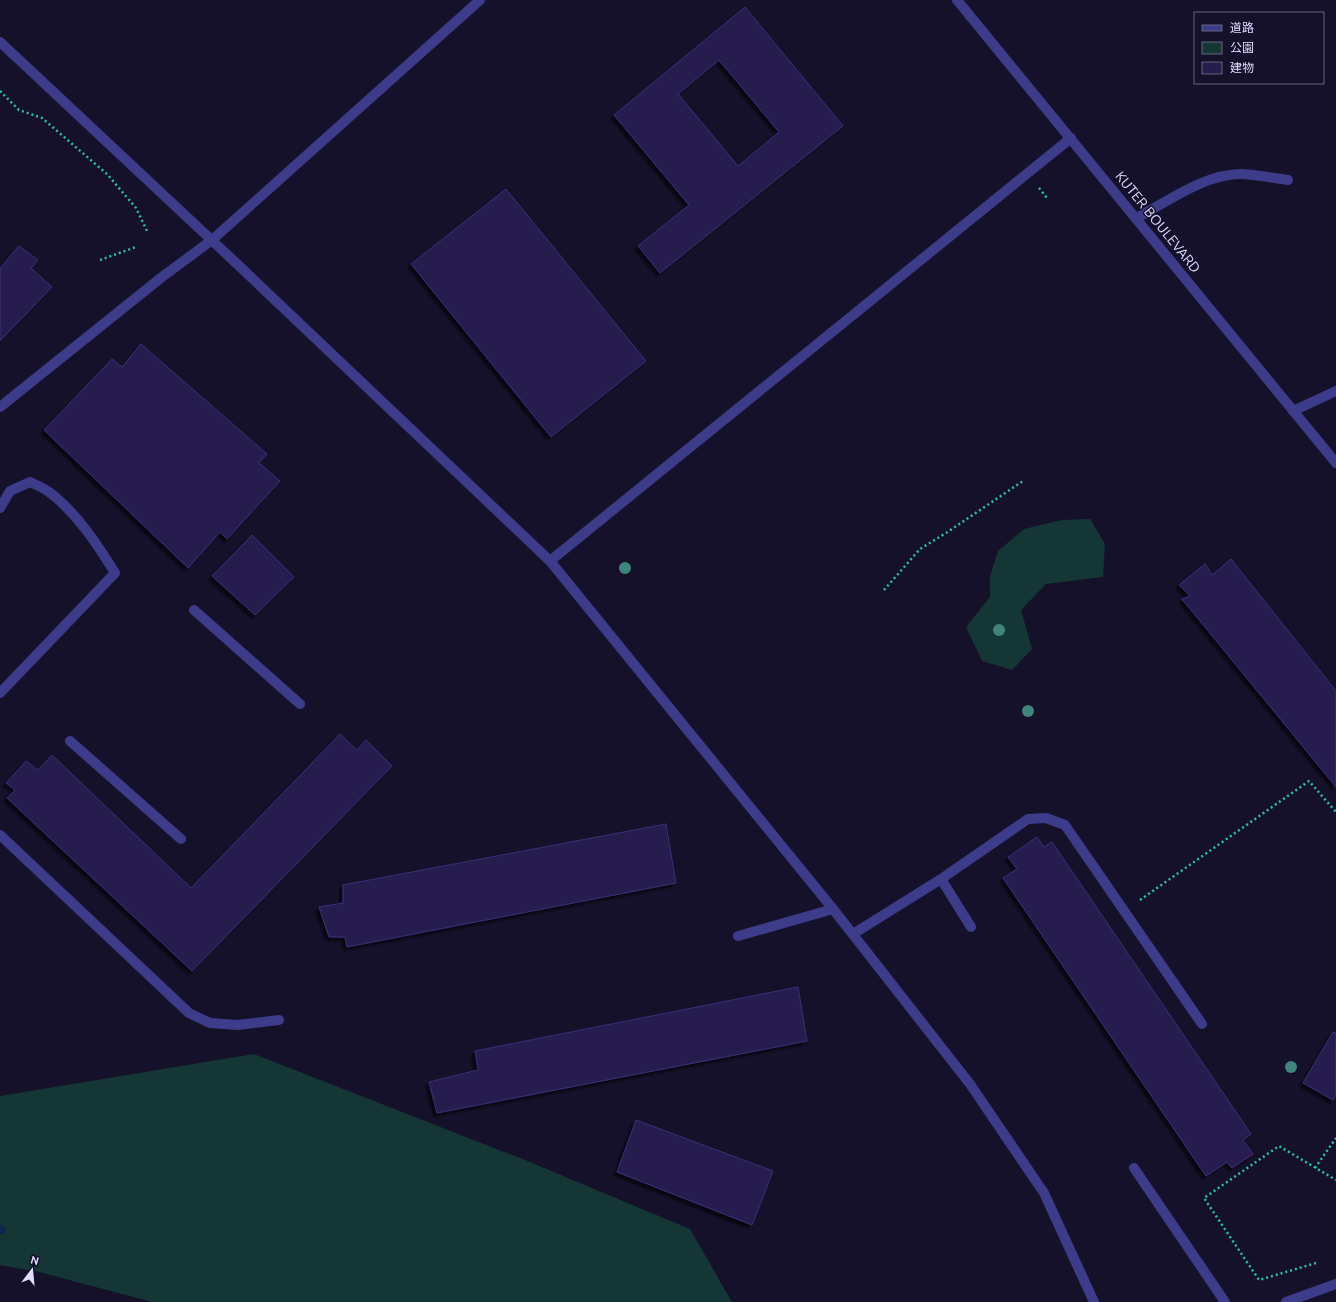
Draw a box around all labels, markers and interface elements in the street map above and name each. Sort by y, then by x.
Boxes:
legend [1194,12,1324,84]
text: 道路 [1230,21,1254,34]
text: 公園 [1230,41,1254,54]
text: 建物 [1230,61,1254,74]
street label: KUTER BOULEVARD [1112,168,1204,276]
north arrow [12,1250,52,1290]
text: N [29,1253,40,1267]

